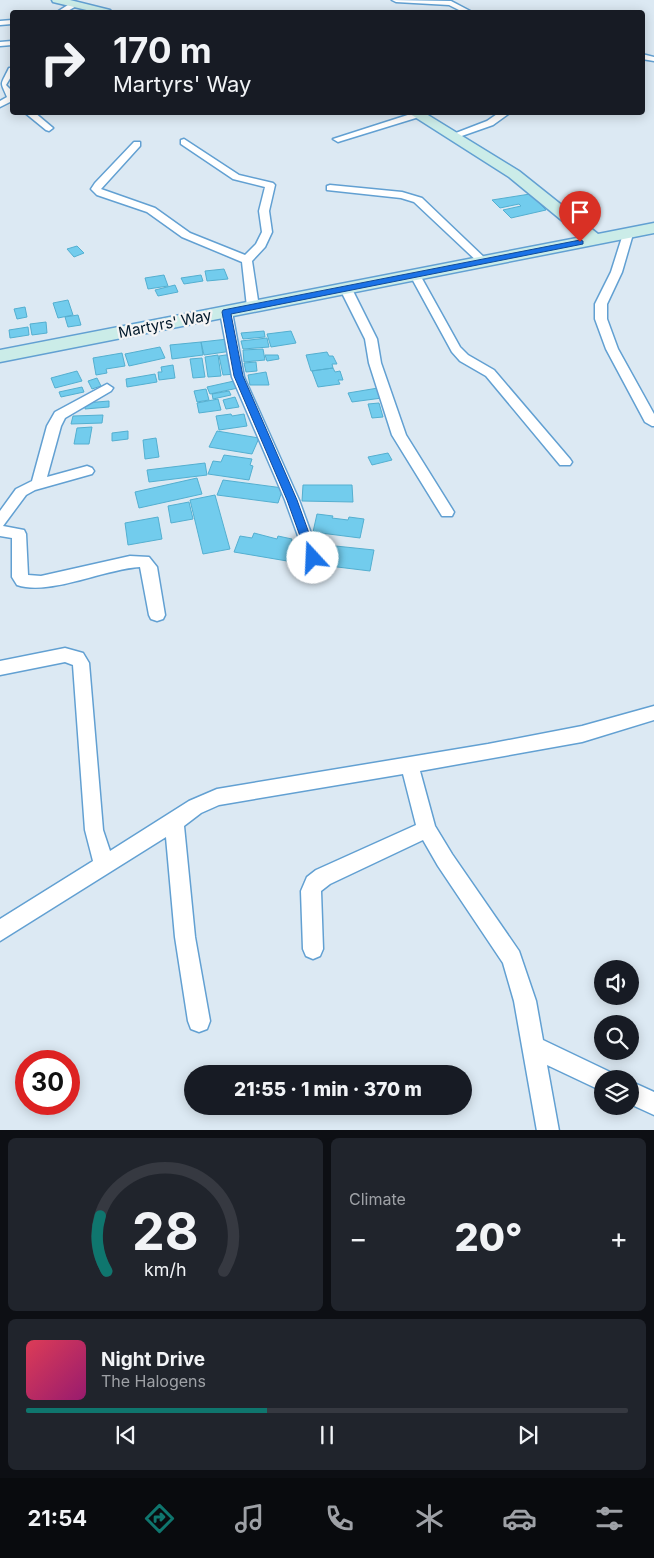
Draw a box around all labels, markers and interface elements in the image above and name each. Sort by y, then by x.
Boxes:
text: 170 m [113,29,212,71]
icon: right [30,30,95,95]
text: Martyrs' Way [113,71,251,97]
pin [559,191,601,242]
icon: arrive [566,198,594,226]
street label: Martyrs' Way [117,305,214,342]
position arrow [286,531,338,583]
map controls [594,960,639,1115]
button: sound [594,960,639,1005]
button: search [594,1015,639,1060]
speed limit sign: 30 [15,1050,80,1115]
button: layers [594,1070,639,1115]
text: 21:55 · 1 min · 370 m [234,1078,422,1101]
text: Climate [349,1189,406,1209]
text: 28 [132,1200,199,1263]
text: 20° [454,1214,523,1260]
text: − [349,1221,368,1255]
text: + [609,1221,628,1255]
text: km/h [144,1259,187,1280]
text: Night Drive [101,1348,205,1371]
text: The Halogens [101,1371,206,1391]
icon: previous [112,1421,140,1449]
icon: pause [313,1421,341,1449]
icon: next [514,1421,542,1449]
icon: directions [142,1501,177,1536]
icon: music [232,1501,267,1536]
icon: phone [322,1501,357,1536]
icon: climate [412,1501,447,1536]
icon: car [502,1501,537,1536]
icon: filters [592,1501,627,1536]
text: 21:54 [27,1505,87,1531]

